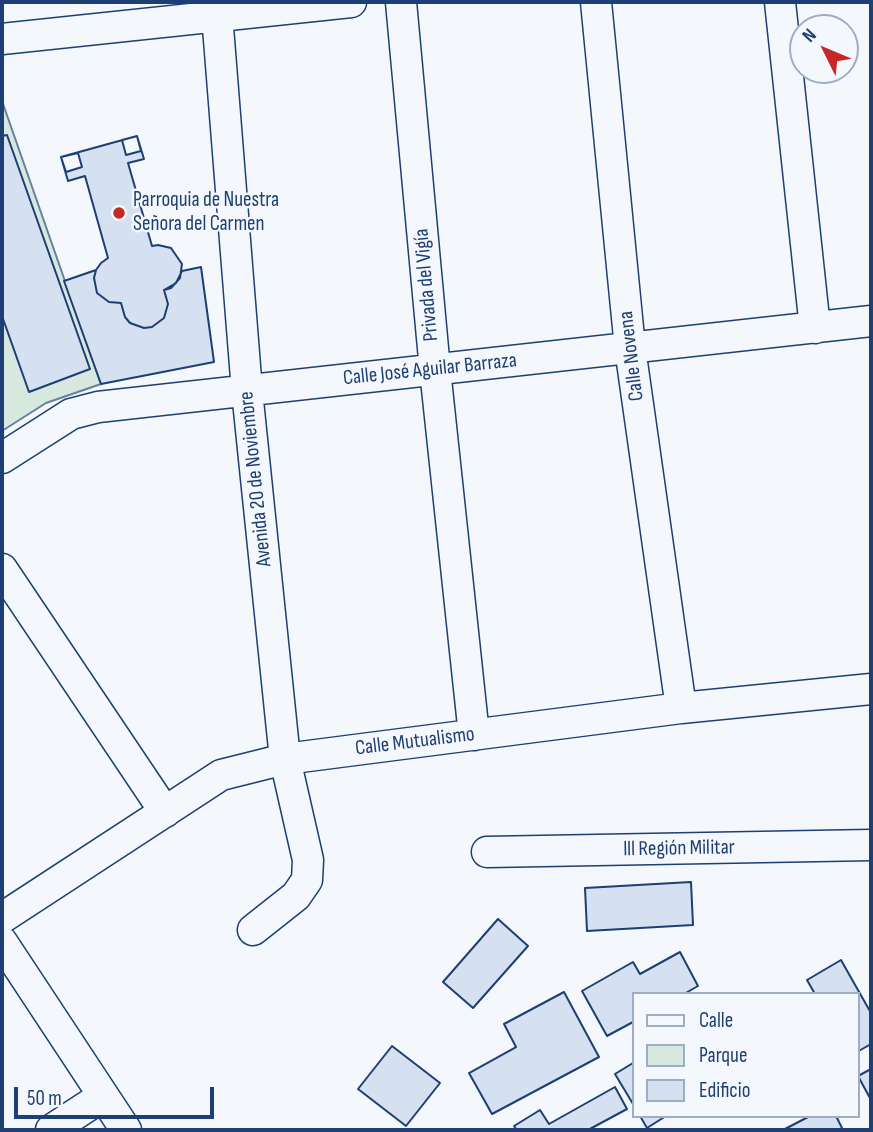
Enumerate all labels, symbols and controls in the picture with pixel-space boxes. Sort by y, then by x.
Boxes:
north arrow [789,14,859,84]
text: N [798,24,822,47]
place label: Parroquia de Nuestra Señora del Carmen [133,188,279,238]
marker: Parroquia de Nuestra Señora del Carmen [111,205,127,221]
street label: Privada del Vigía [410,228,444,342]
street label: Calle Novena [614,310,650,402]
street label: Calle José Aguilar Barraza [342,348,518,392]
street label: Avenida 20 de Noviembre [234,390,278,568]
street label: Calle Mutualismo [354,722,476,762]
street label: lll Región Militar [623,835,735,863]
legend [632,992,859,1118]
text: Calle [699,1008,733,1033]
text: Parque [699,1043,747,1068]
scale bar [18,1072,217,1116]
text: Edificio [699,1078,750,1103]
text: 50 m [27,1086,62,1111]

